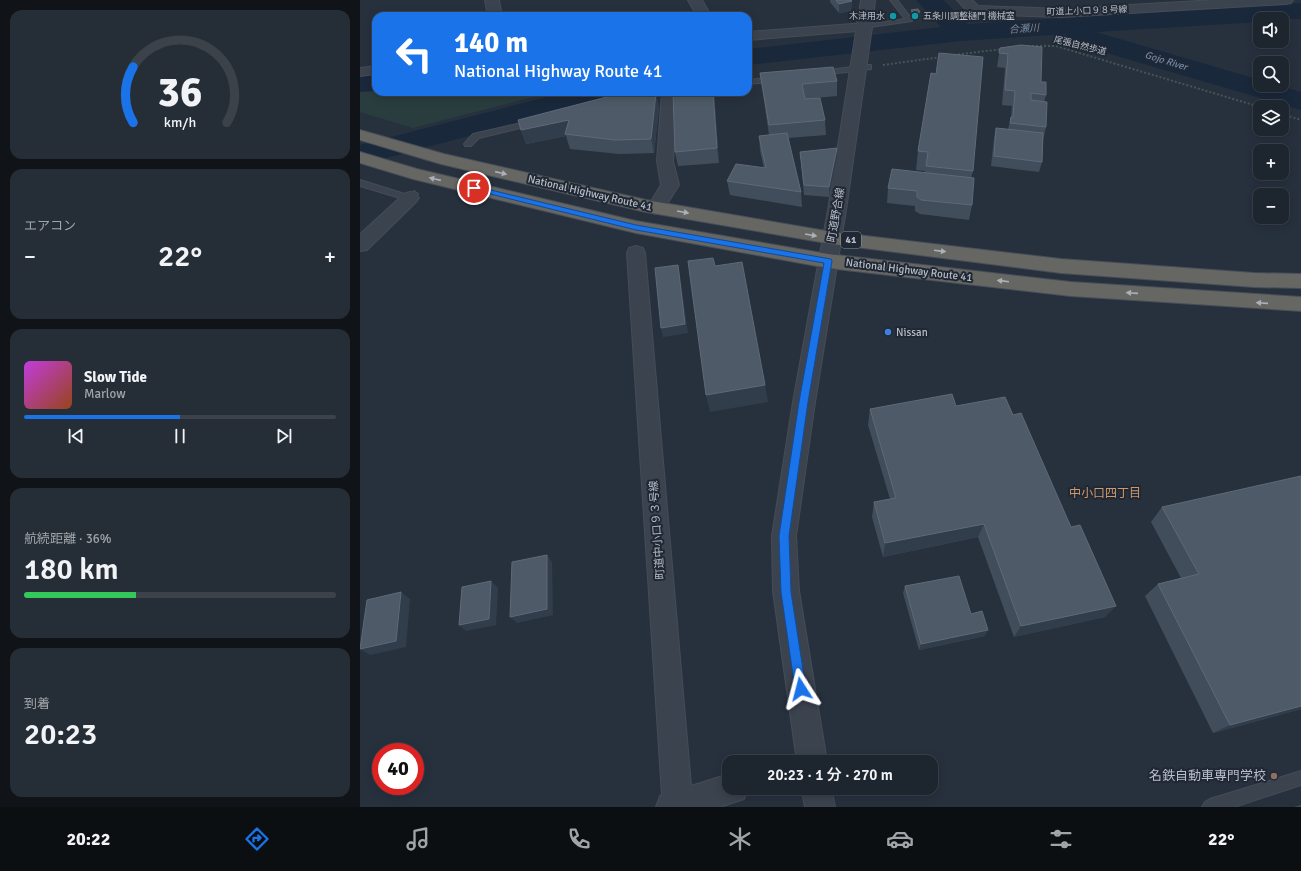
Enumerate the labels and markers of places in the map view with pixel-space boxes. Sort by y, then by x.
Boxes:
place label: 五条川調整樋門 機械室 [923,10,1015,22]
place label: 木津用水 [849,11,885,22]
marker: 木津用水 [888,11,898,21]
marker: 五条川調整樋門 機械室 [910,11,920,21]
pin [457,171,491,205]
place label: Nissan [896,326,928,339]
marker: Nissan [883,327,893,337]
place label: 名鉄自動車専門学校 [1149,768,1266,784]
marker: 名鉄自動車専門学校 [1269,771,1279,781]

